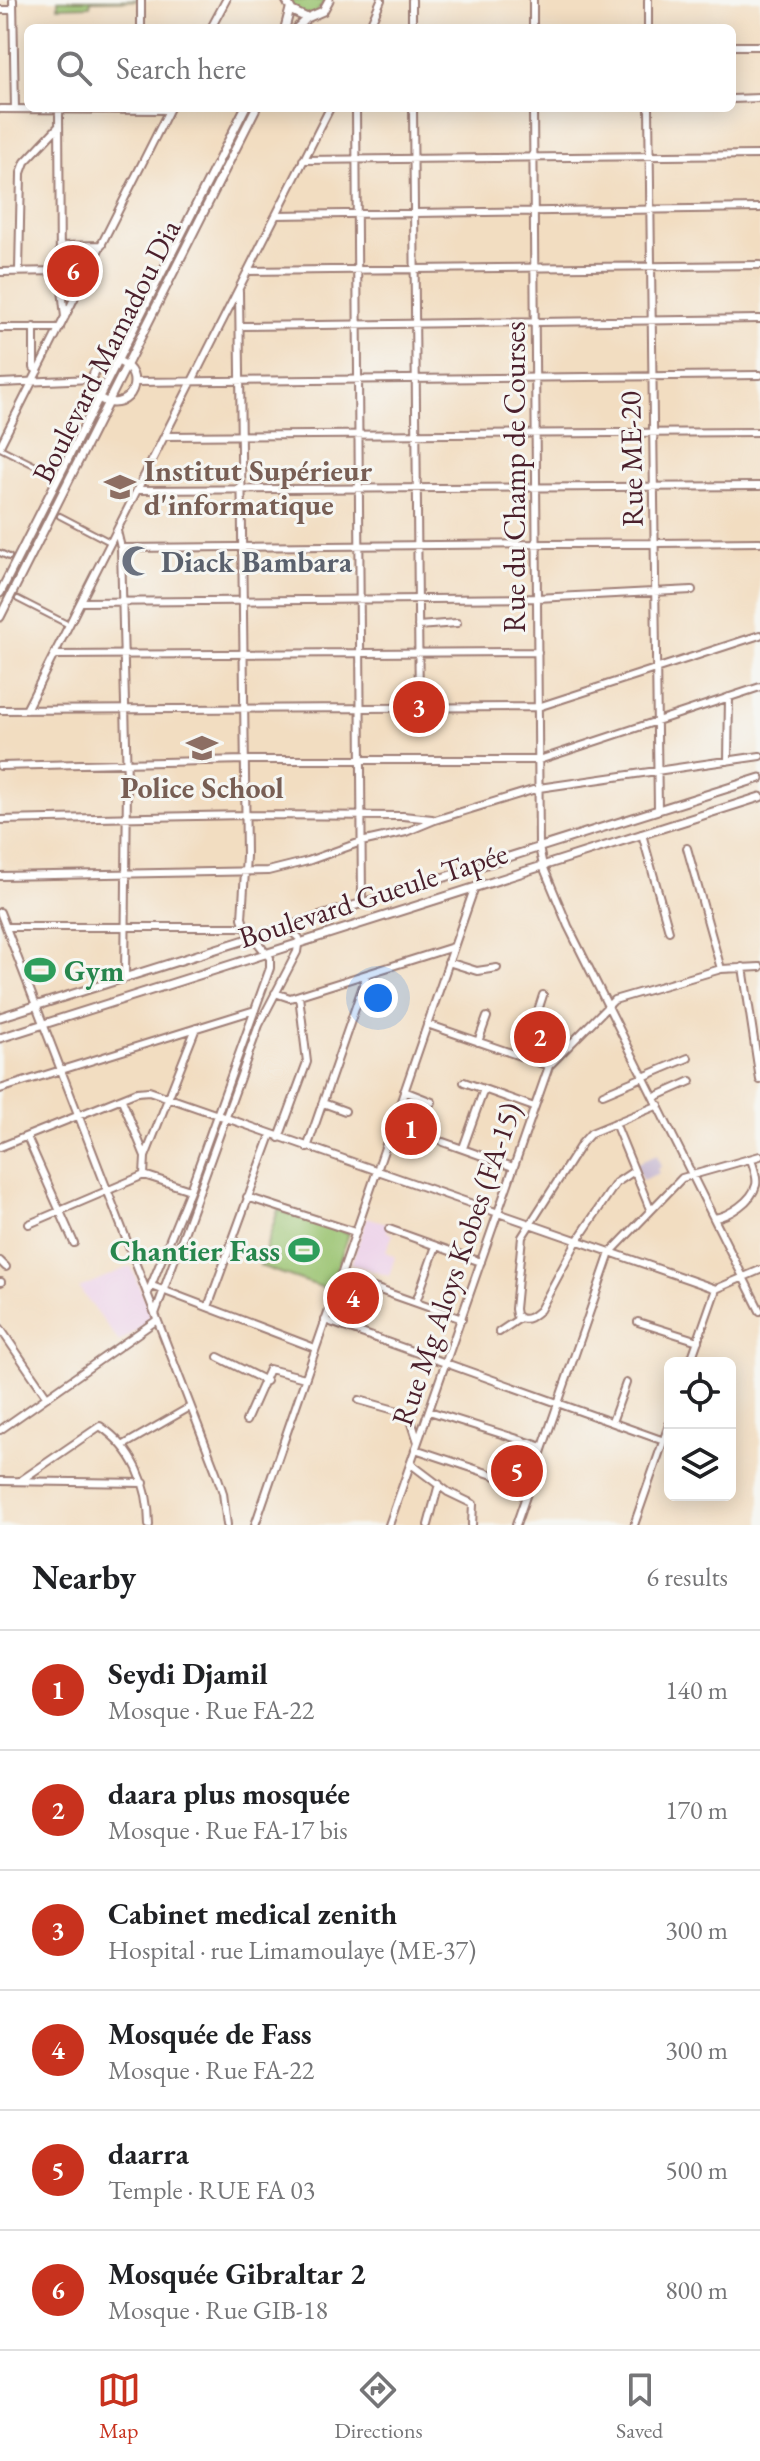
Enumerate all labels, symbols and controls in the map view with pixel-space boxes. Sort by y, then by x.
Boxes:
search box [24,24,736,112]
icon: search [52,46,96,90]
text: Search here [116,49,246,88]
street label: Boulevard Mamadou Dia [23,213,189,489]
pin: 6 [47,241,99,301]
street label: Rue du Champ de Courses [495,321,534,633]
street label: Rue ME-20 [610,391,652,527]
place label: Institut Supérieur d'informatique [144,451,373,524]
school or university icon: Institut Supérieur d'informatique [103,470,137,504]
place label: Diack Bambara [161,542,353,581]
mosque icon: Diack Bambara [120,544,154,578]
pin: 3 [393,677,445,737]
school or university icon: Police School [185,731,219,765]
place label: Police School [120,768,284,807]
street label: Boulevard Gueule Tapée [233,833,513,957]
place label: Gym [64,951,124,990]
sports icon: Gym [23,953,57,987]
your location [358,978,398,1018]
pin: 2 [514,1007,566,1067]
street label: Rue Mg Aloys Kobes (FA-15) [384,1098,528,1430]
pin: 1 [385,1099,437,1159]
place label: Chantier Fass [110,1231,280,1270]
sports icon: Chantier Fass [287,1233,321,1267]
pin: 4 [327,1268,379,1328]
map controls [664,1357,736,1501]
button: locate [664,1357,736,1429]
button: layers [664,1429,736,1501]
pin: 5 [491,1441,543,1501]
text: Nearby [32,1555,136,1599]
text: 6 results [647,1560,728,1594]
text: Seydi Djamil [108,1654,268,1693]
text: 1 [51,1673,65,1707]
text: 140 m [665,1673,728,1707]
text: Mosque · Rue FA-22 [108,1693,314,1727]
text: daara plus mosquée [108,1774,350,1813]
text: 2 [51,1793,65,1827]
text: 170 m [665,1793,728,1827]
text: Mosque · Rue FA-17 bis [108,1813,348,1847]
text: Cabinet medical zenith [108,1894,397,1933]
text: 3 [51,1913,65,1947]
text: 300 m [665,1913,728,1947]
text: Hospital · rue Limamoulaye (ME-37) [108,1933,476,1967]
text: Mosquée de Fass [108,2014,312,2053]
text: 4 [51,2033,65,2067]
text: 300 m [665,2033,728,2067]
text: Mosque · Rue FA-22 [108,2053,314,2087]
text: daarra [108,2134,189,2173]
text: 5 [51,2153,65,2187]
text: 500 m [665,2153,728,2187]
text: Temple · RUE FA 03 [108,2173,315,2207]
text: Mosquée Gibraltar 2 [108,2254,366,2293]
text: 6 [51,2273,65,2307]
text: 800 m [665,2273,728,2307]
text: Mosque · Rue GIB-18 [108,2293,328,2327]
tab: Map [97,2368,141,2445]
tab: Directions [334,2368,423,2445]
tab: Saved [616,2368,663,2445]

